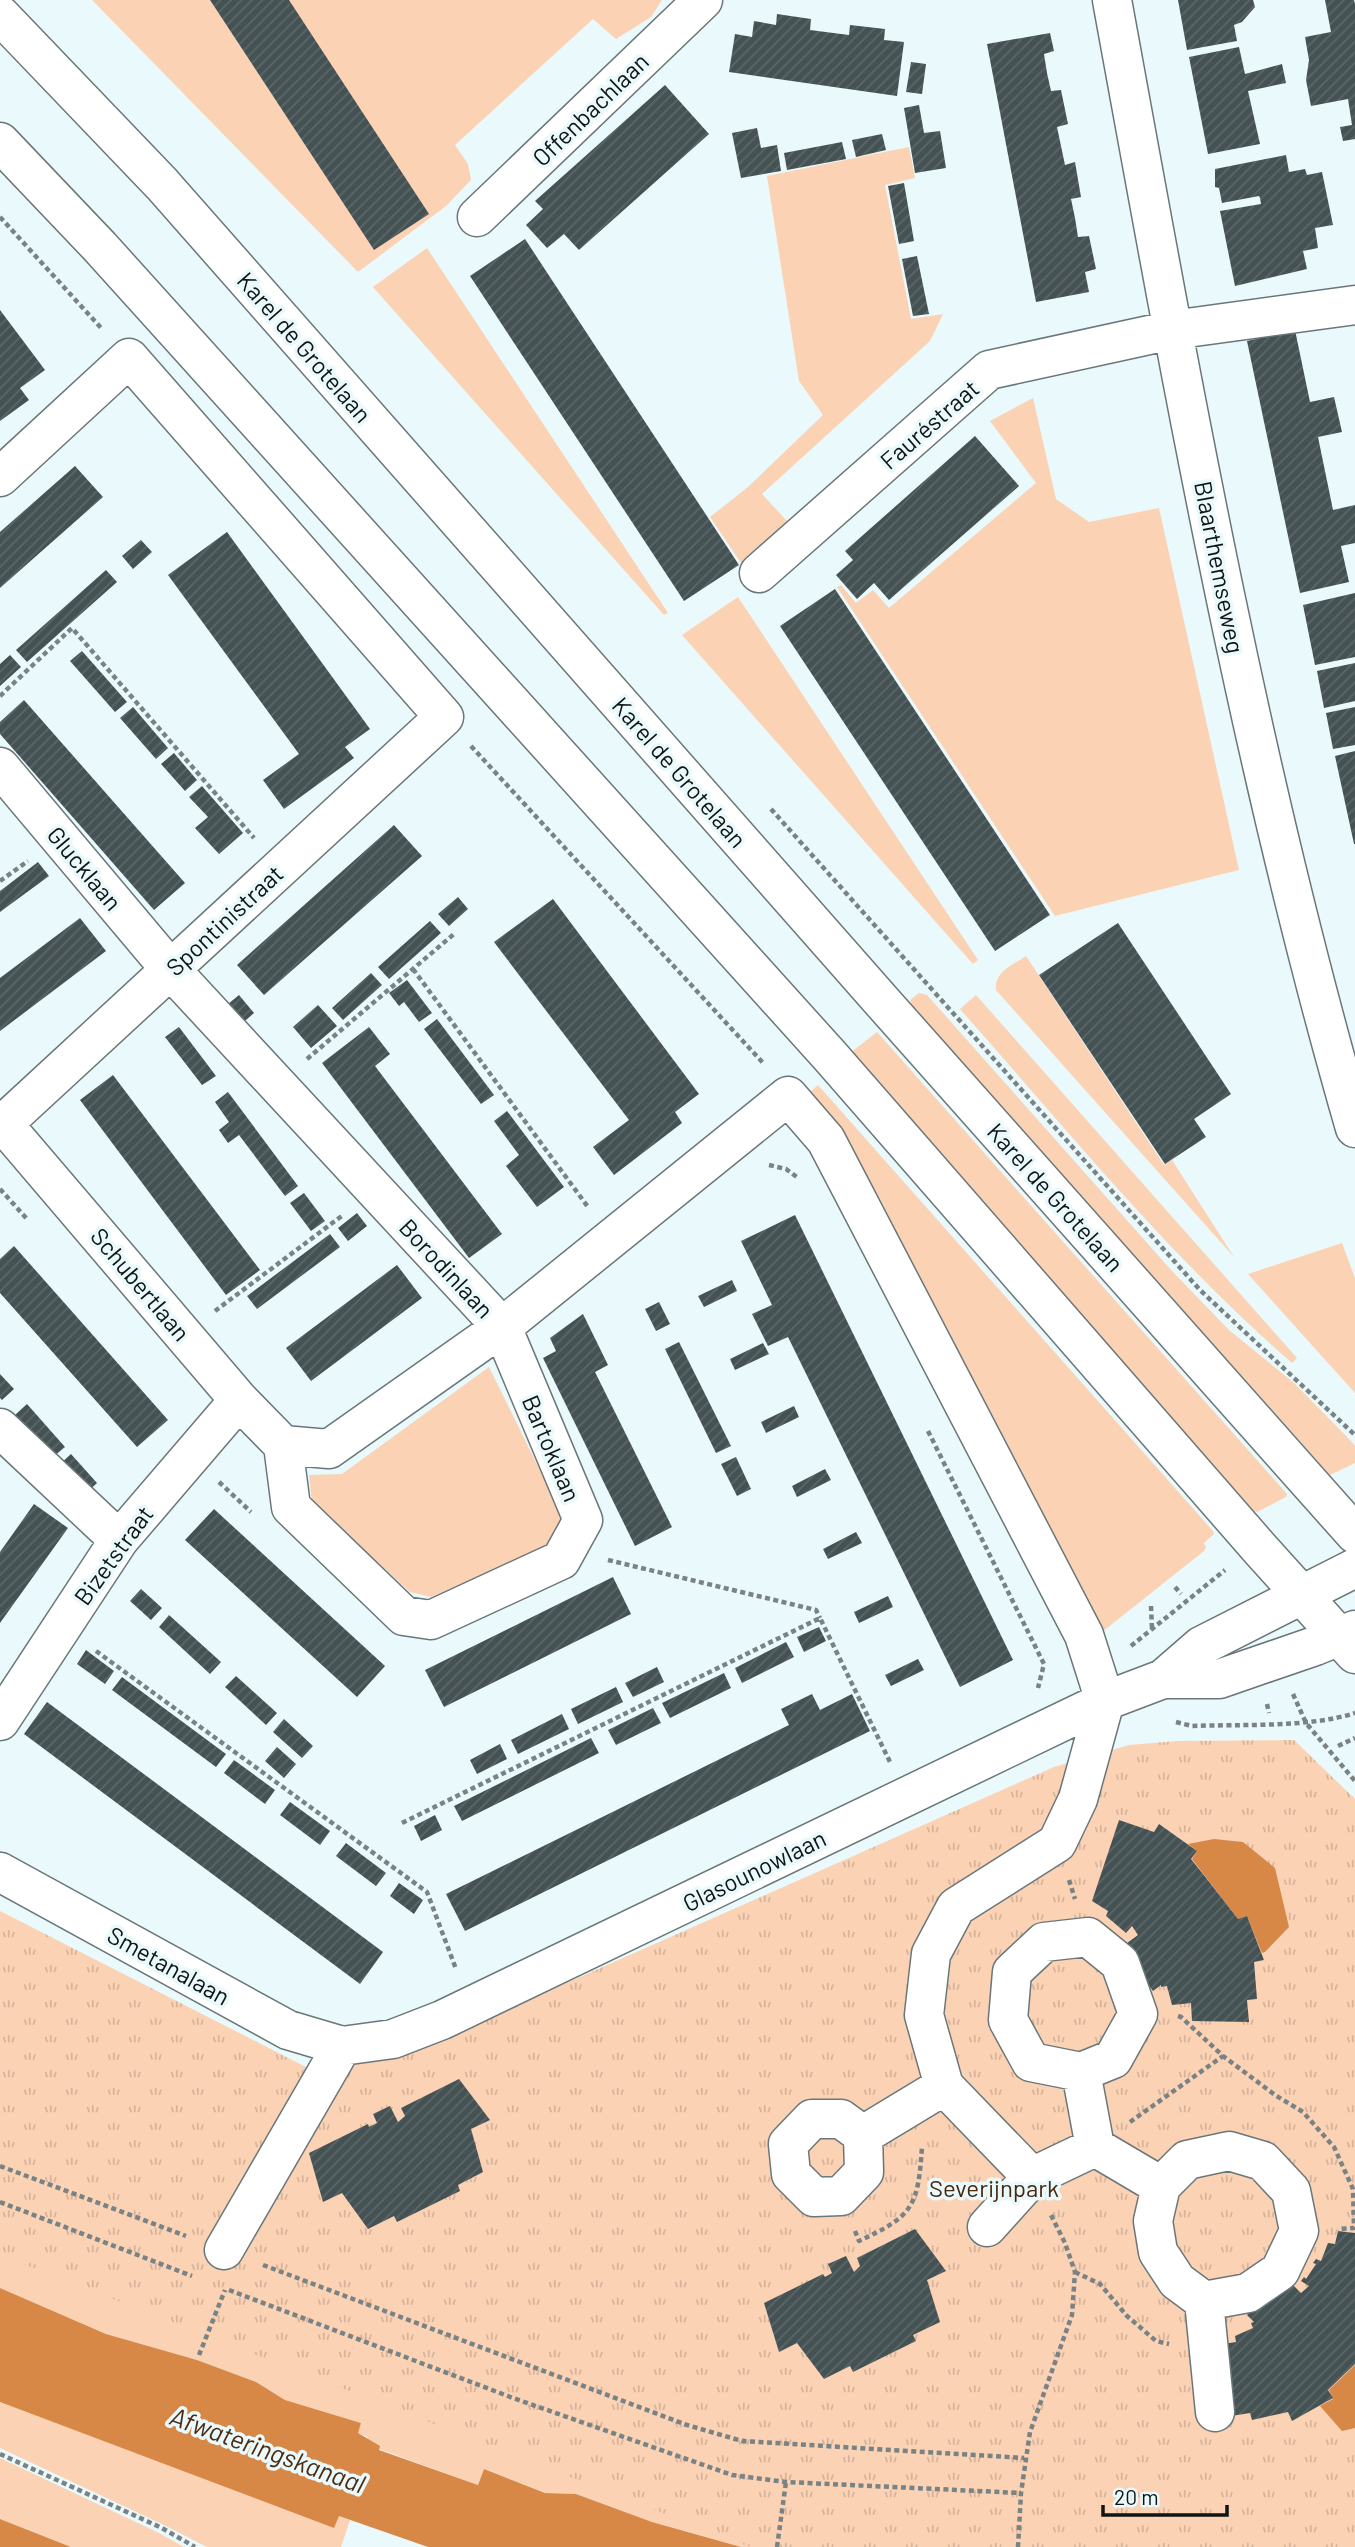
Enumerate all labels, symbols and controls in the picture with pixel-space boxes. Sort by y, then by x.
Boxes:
street label: Offenbachlaan [526,46,654,172]
street label: Karel de Grotelaan [232,266,378,428]
street label: Fauréstraat [874,373,984,475]
street label: Blaarthemseweg [1189,478,1251,656]
street label: Karel de Grotelaan [607,691,753,853]
street label: Glucklaan [42,820,128,916]
street label: Spontinistraat [160,859,288,981]
street label: Karel de Grotelaan [982,1117,1130,1277]
street label: Borodinlaan [394,1212,500,1324]
street label: Schubertlaan [85,1222,197,1346]
street label: Bartoklaan [517,1390,587,1506]
street label: Bizetstraat [67,1500,159,1610]
street label: Glasounowlaan [678,1823,830,1917]
street label: Smetanalaan [103,1919,235,2011]
park label: Severijnpark [929,2173,1059,2202]
water label: Afwateringskanaal [166,2399,370,2499]
scale bar [1103,2474,1227,2518]
text: 20 m [1114,2484,1159,2509]

